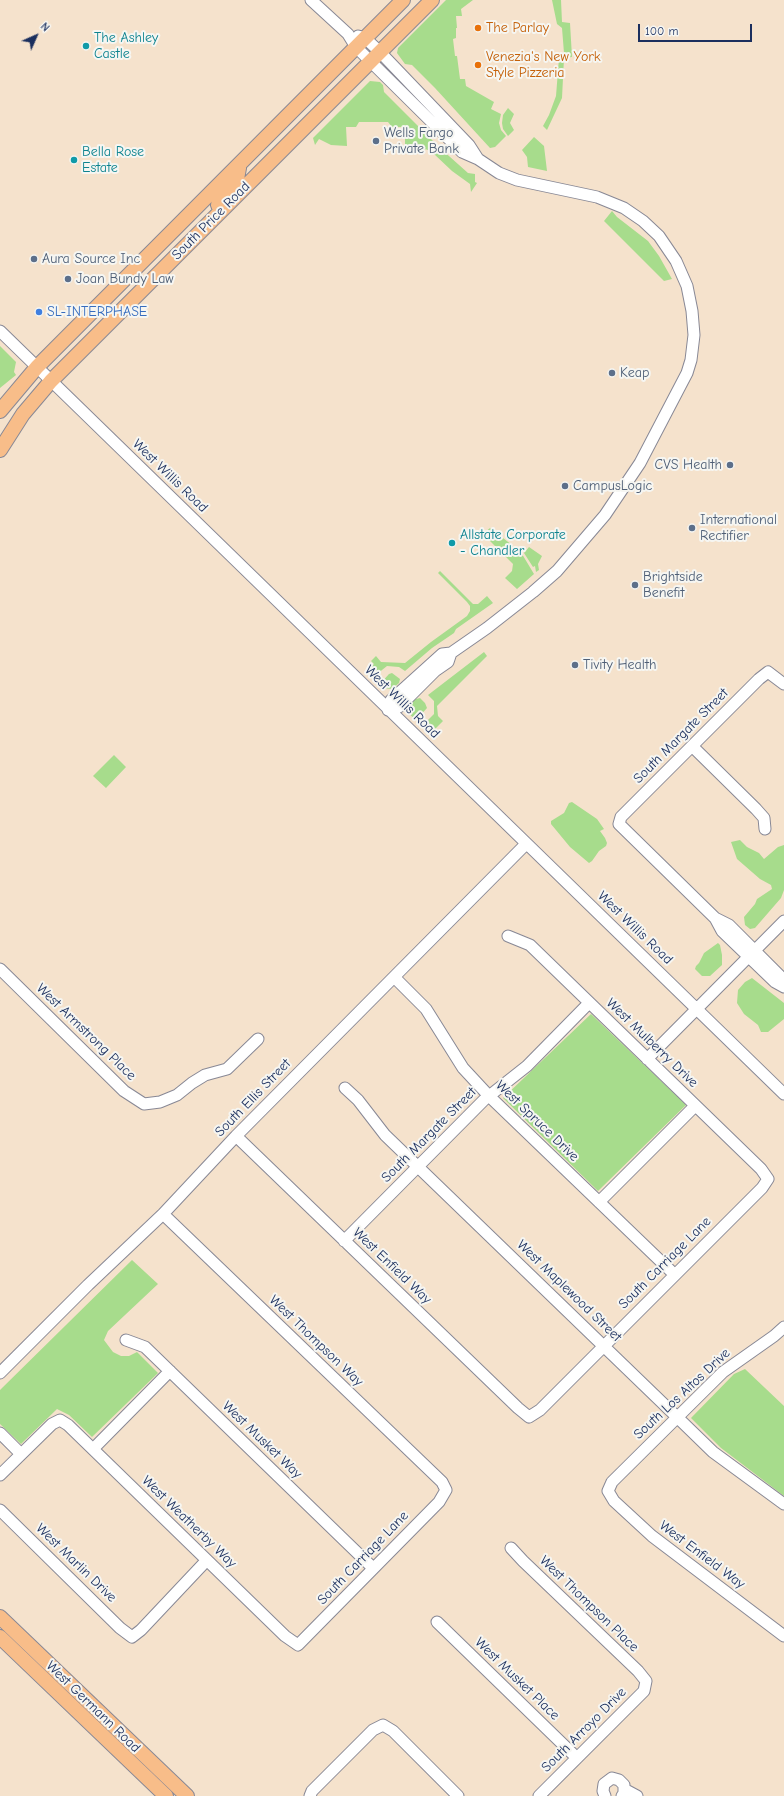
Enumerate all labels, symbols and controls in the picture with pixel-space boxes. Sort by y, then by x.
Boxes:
north arrow [16,16,56,56]
scale bar [640,16,754,42]
text: N [38,20,52,34]
place label: The Parlay [486,20,549,36]
marker: The Parlay [473,23,483,33]
text: 100 m [645,24,678,38]
place label: The Ashley Castle [94,30,158,62]
marker: The Ashley Castle [81,41,91,51]
place label: Venezia's New York Style Pizzeria [486,49,601,82]
marker: Venezia's New York Style Pizzeria [473,60,483,70]
place label: Wells Fargo Private Bank [384,125,459,158]
marker: Wells Fargo Private Bank [371,136,381,146]
place label: Bella Rose Estate [82,144,144,176]
marker: Bella Rose Estate [69,155,79,165]
street label: South Price Road [168,178,254,264]
place label: Aura Source Inc [42,251,140,267]
marker: Aura Source Inc [29,254,39,264]
place label: Joan Bundy Law [76,271,174,287]
marker: Joan Bundy Law [63,274,73,284]
place label: SL-INTERPHASE [47,304,147,320]
marker: SL-INTERPHASE [34,307,44,317]
place label: Keap [620,365,650,381]
marker: Keap [607,368,617,378]
street label: West Willis Road [129,436,211,516]
place label: CVS Health [655,457,722,473]
marker: CVS Health [725,460,735,470]
place label: CampusLogic [573,478,652,494]
marker: CampusLogic [560,481,570,491]
place label: International Rectifier [700,512,777,544]
marker: International Rectifier [687,523,697,533]
place label: Allstate Corporate - Chandler [460,527,566,560]
marker: Allstate Corporate - Chandler [447,538,457,548]
place label: Brightside Benefit [643,569,703,602]
marker: Brightside Benefit [630,580,640,590]
place label: Tivity Health [583,657,656,673]
marker: Tivity Health [570,660,580,670]
street label: West Willis Road [361,662,443,742]
street label: South Margate Street [630,685,732,787]
street label: West Willis Road [594,888,676,968]
street label: West Armstrong Place [33,980,139,1084]
street label: West Mulberry Drive [603,995,701,1091]
street label: South Ellis Street [212,1056,294,1140]
street label: West Spruce Drive [492,1077,582,1165]
street label: South Margate Street [378,1084,480,1186]
street label: South Carriage Lane [615,1213,715,1313]
street label: West Enfield Way [349,1224,435,1308]
street label: West Maplewood Street [513,1237,625,1345]
street label: West Thompson Way [266,1292,366,1390]
street label: South Los Altos Drive [630,1345,734,1443]
street label: West Musket Way [219,1398,305,1482]
street label: West Weatherby Way [138,1472,240,1572]
street label: South Carriage Lane [314,1508,412,1608]
street label: West Enfield Way [656,1517,748,1593]
street label: West Marlin Drive [32,1520,120,1606]
street label: West Thompson Place [536,1552,642,1656]
street label: West Musket Place [471,1634,563,1724]
street label: West Germann Road [42,1658,144,1756]
street label: South Arroyo Drive [538,1684,630,1776]

